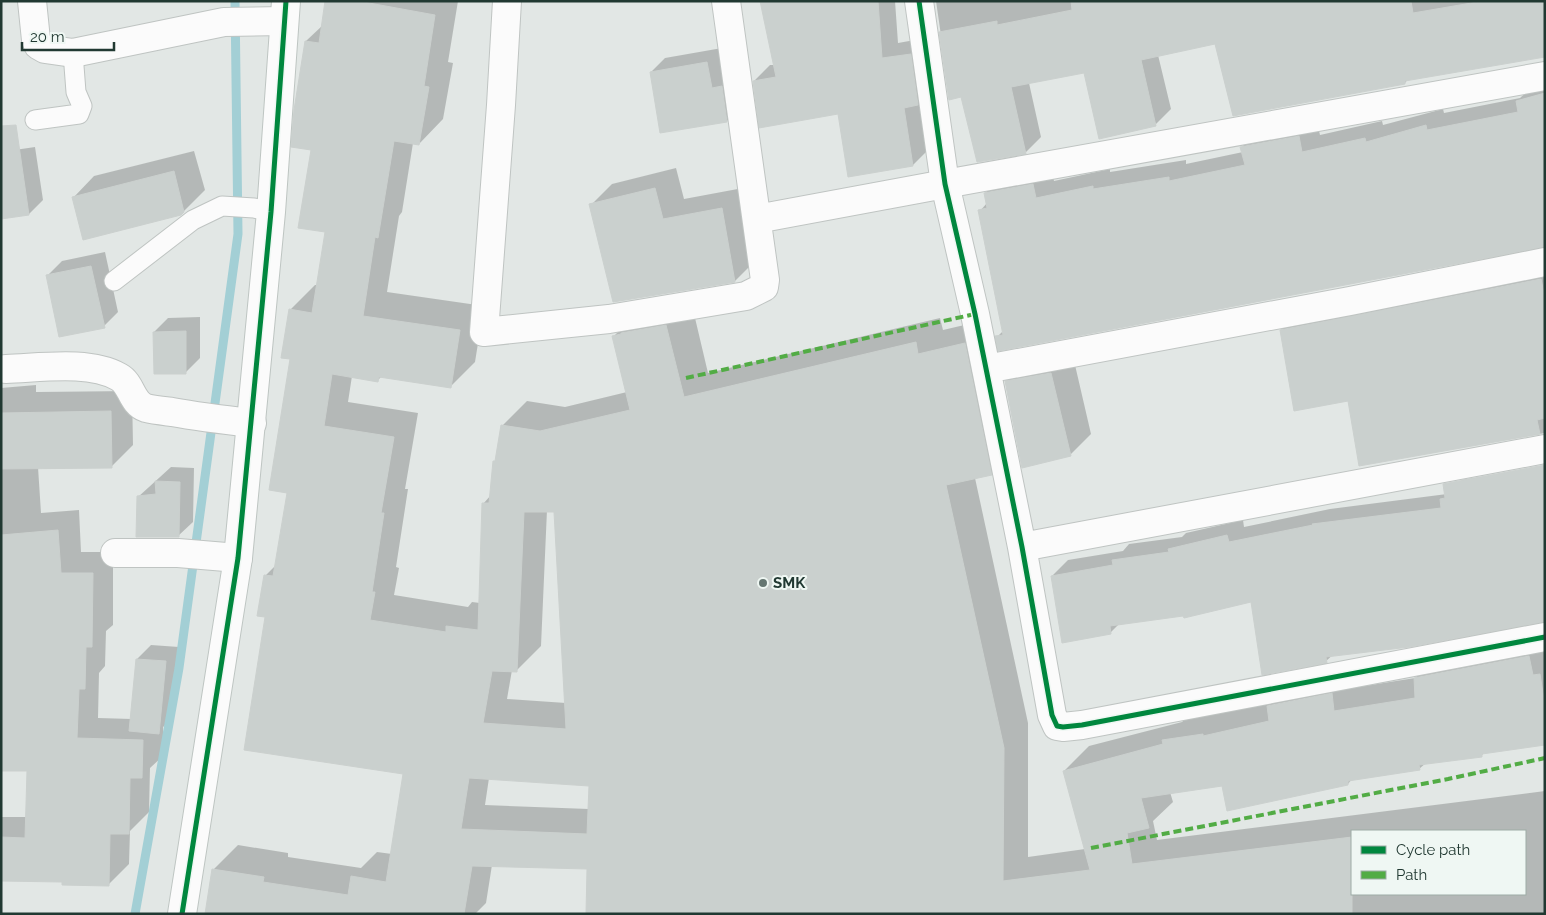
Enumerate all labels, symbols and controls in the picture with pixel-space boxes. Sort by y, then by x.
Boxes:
scale bar [22,20,115,52]
text: 20 m [30,28,65,46]
place label: SMK [773,574,806,592]
marker: SMK [757,577,769,589]
legend [1351,830,1526,895]
text: Cycle path [1396,841,1470,859]
text: Path [1396,866,1427,884]

